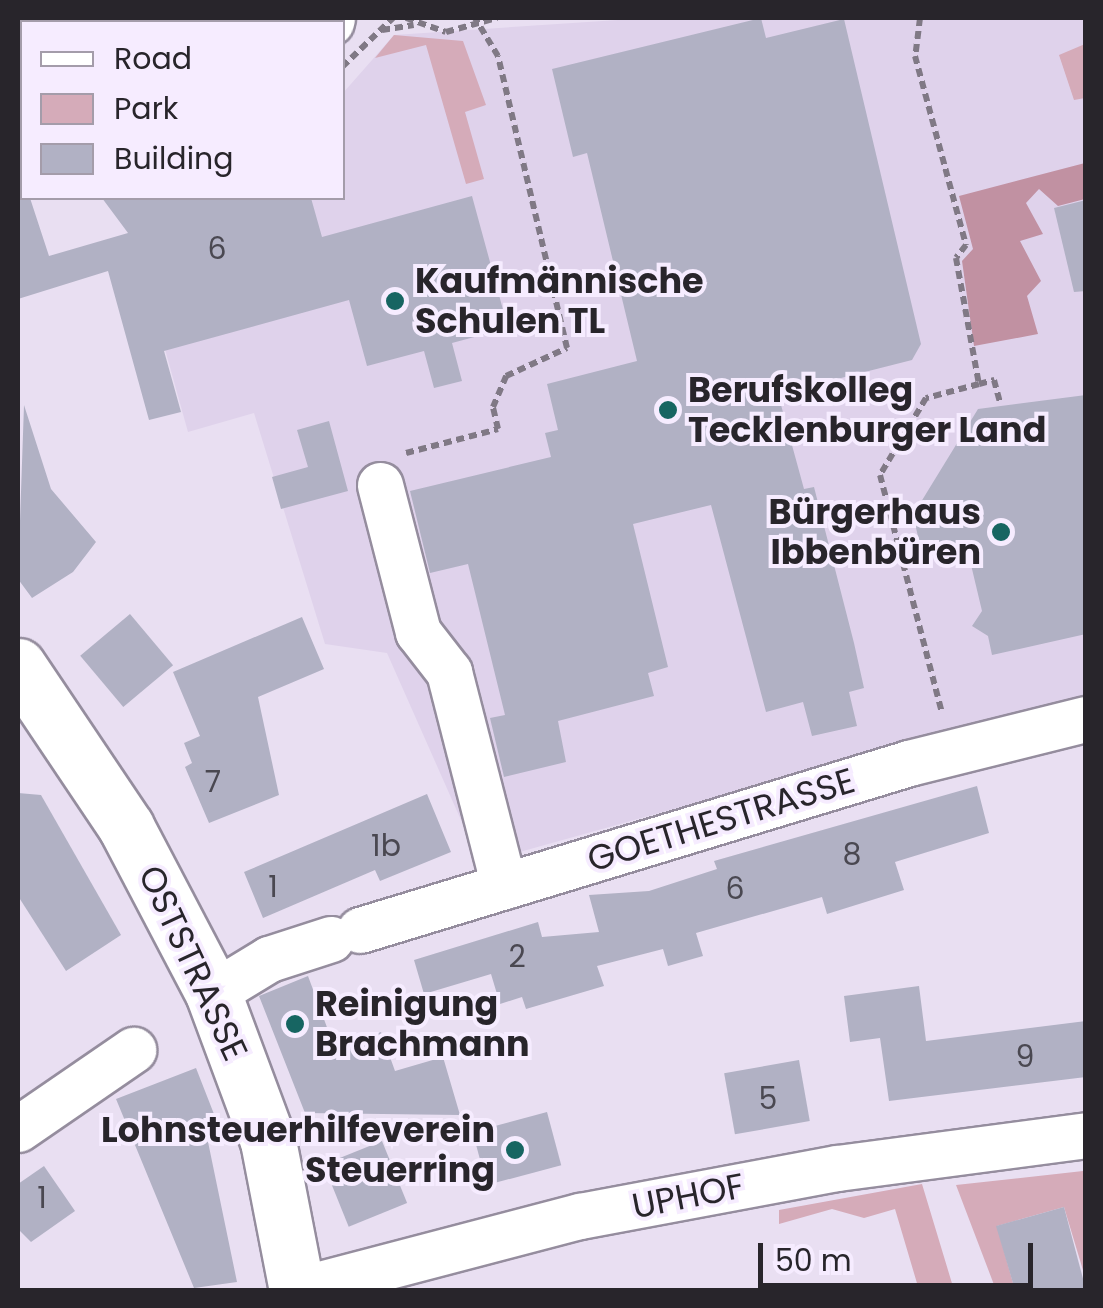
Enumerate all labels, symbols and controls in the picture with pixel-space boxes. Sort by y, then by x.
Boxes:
legend [20,20,345,200]
text: Road [114,37,192,80]
text: Park [114,87,178,130]
text: Building [114,137,234,180]
house number: 6 [207,231,227,267]
place label: Kaufmännische Schulen TL [415,260,704,342]
marker: Kaufmännische Schulen TL [384,290,406,312]
place label: Berufskolleg Tecklenburger Land [688,369,1046,451]
marker: Berufskolleg Tecklenburger Land [657,399,679,421]
place label: Bürgerhaus Ibbenbüren [769,491,981,573]
marker: Bürgerhaus Ibbenbüren [990,521,1012,543]
street label: GOETHESTRASSE [582,759,860,881]
house number: 7 [205,764,221,800]
house number: 1b [371,828,401,864]
house number: 8 [843,837,861,873]
street label: OSTSTRASSE [130,859,256,1067]
house number: 1 [268,869,278,905]
house number: 6 [725,871,745,907]
house number: 2 [508,939,526,975]
place label: Reinigung Brachmann [315,983,530,1065]
marker: Reinigung Brachmann [284,1013,306,1035]
house number: 9 [1016,1039,1034,1075]
house number: 5 [759,1081,777,1117]
place label: Lohnsteuerhilfeverein Steuerring [101,1109,495,1191]
marker: Lohnsteuerhilfeverein Steuerring [504,1139,526,1161]
street label: UPHOF [628,1165,748,1227]
house number: 1 [37,1180,47,1216]
scale bar [763,1223,1038,1285]
text: 50 m [775,1239,852,1282]

